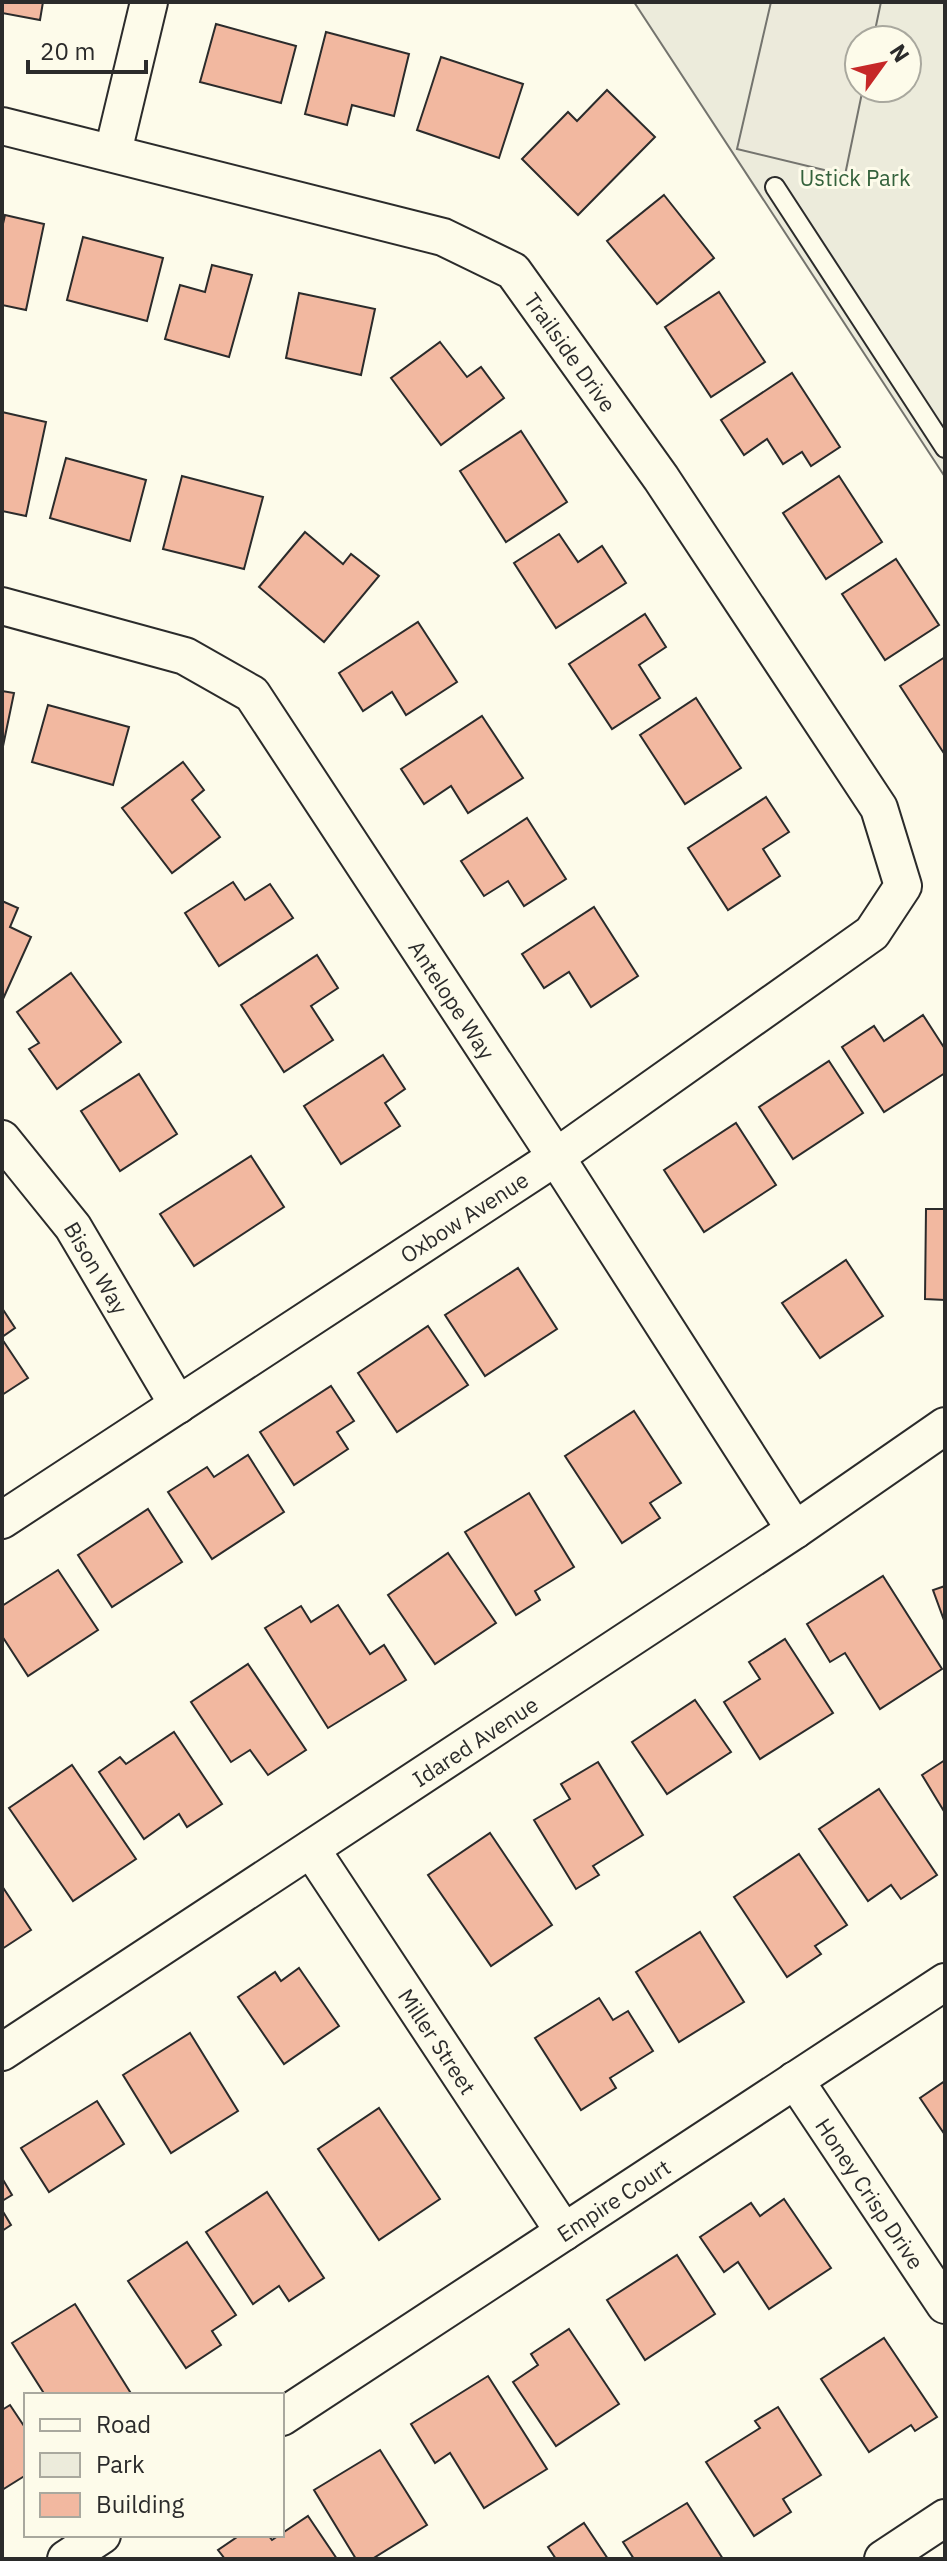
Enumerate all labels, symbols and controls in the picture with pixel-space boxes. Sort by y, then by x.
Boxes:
scale bar [28,24,146,74]
north arrow [843,24,923,104]
text: 20 m [40,35,95,67]
text: N [884,38,917,67]
park label: Ustick Park [799,163,911,192]
street label: Trailside Drive [518,286,623,417]
street label: Antelope Way [403,934,502,1064]
street label: Oxbow Avenue [394,1165,534,1269]
street label: Bison Way [58,1216,135,1319]
street label: Idared Avenue [406,1689,543,1793]
street label: Miller Street [392,1982,483,2099]
street label: Honey Crisp Drive [810,2112,931,2274]
street label: Empire Court [551,2152,675,2248]
legend [24,2393,284,2537]
text: Road [96,2408,151,2440]
text: Park [96,2448,145,2480]
text: Building [96,2488,184,2520]

